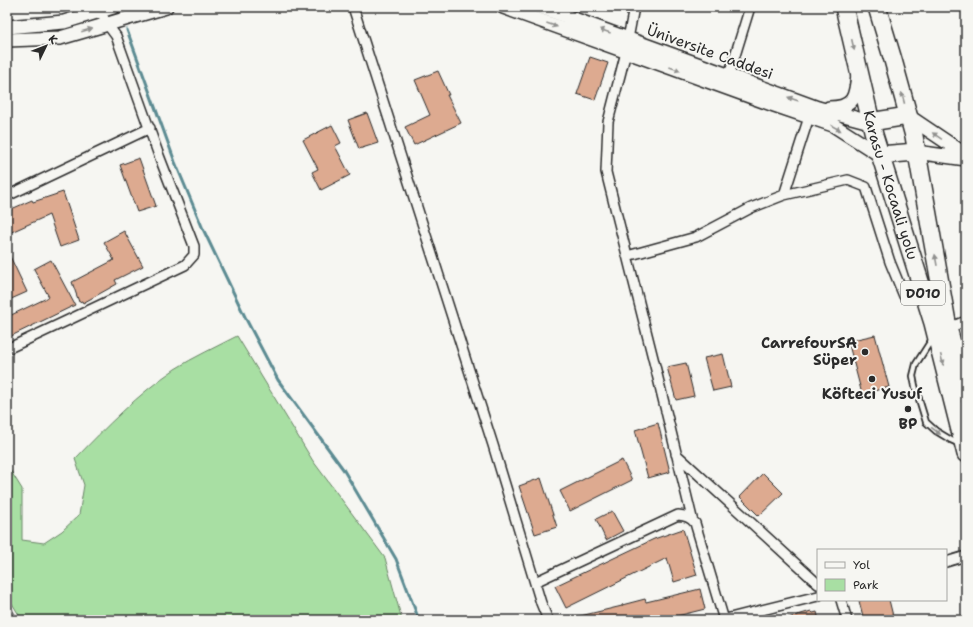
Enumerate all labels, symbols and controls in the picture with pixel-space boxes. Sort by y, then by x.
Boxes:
street label: Üniversite Caddesi [644,20,776,84]
one-way arrow [547,22,559,28]
north arrow [26,26,66,66]
one-way arrow [81,27,93,33]
one-way arrow [598,27,610,33]
text: K [45,32,61,48]
one-way arrow [850,39,856,51]
one-way arrow [669,67,681,73]
one-way arrow [900,92,906,105]
one-way arrow [786,96,798,102]
street label: Karasu - Kocaali yolu [859,108,923,262]
one-way arrow [830,124,842,131]
one-way arrow [931,132,942,140]
one-way arrow [932,254,938,266]
road number: D010 [901,281,945,305]
place label: CarrefourSA Süper [761,333,857,370]
marker: CarrefourSA Süper [860,347,870,357]
one-way arrow [939,354,945,366]
marker: Köfteci Yusuf [867,374,877,384]
place label: Köfteci Yusuf [822,384,922,404]
marker: BP [903,404,913,414]
place label: BP [899,414,917,434]
one-way arrow [931,427,942,435]
legend [817,549,947,601]
text: Yol [853,557,870,573]
text: Park [853,577,879,593]

